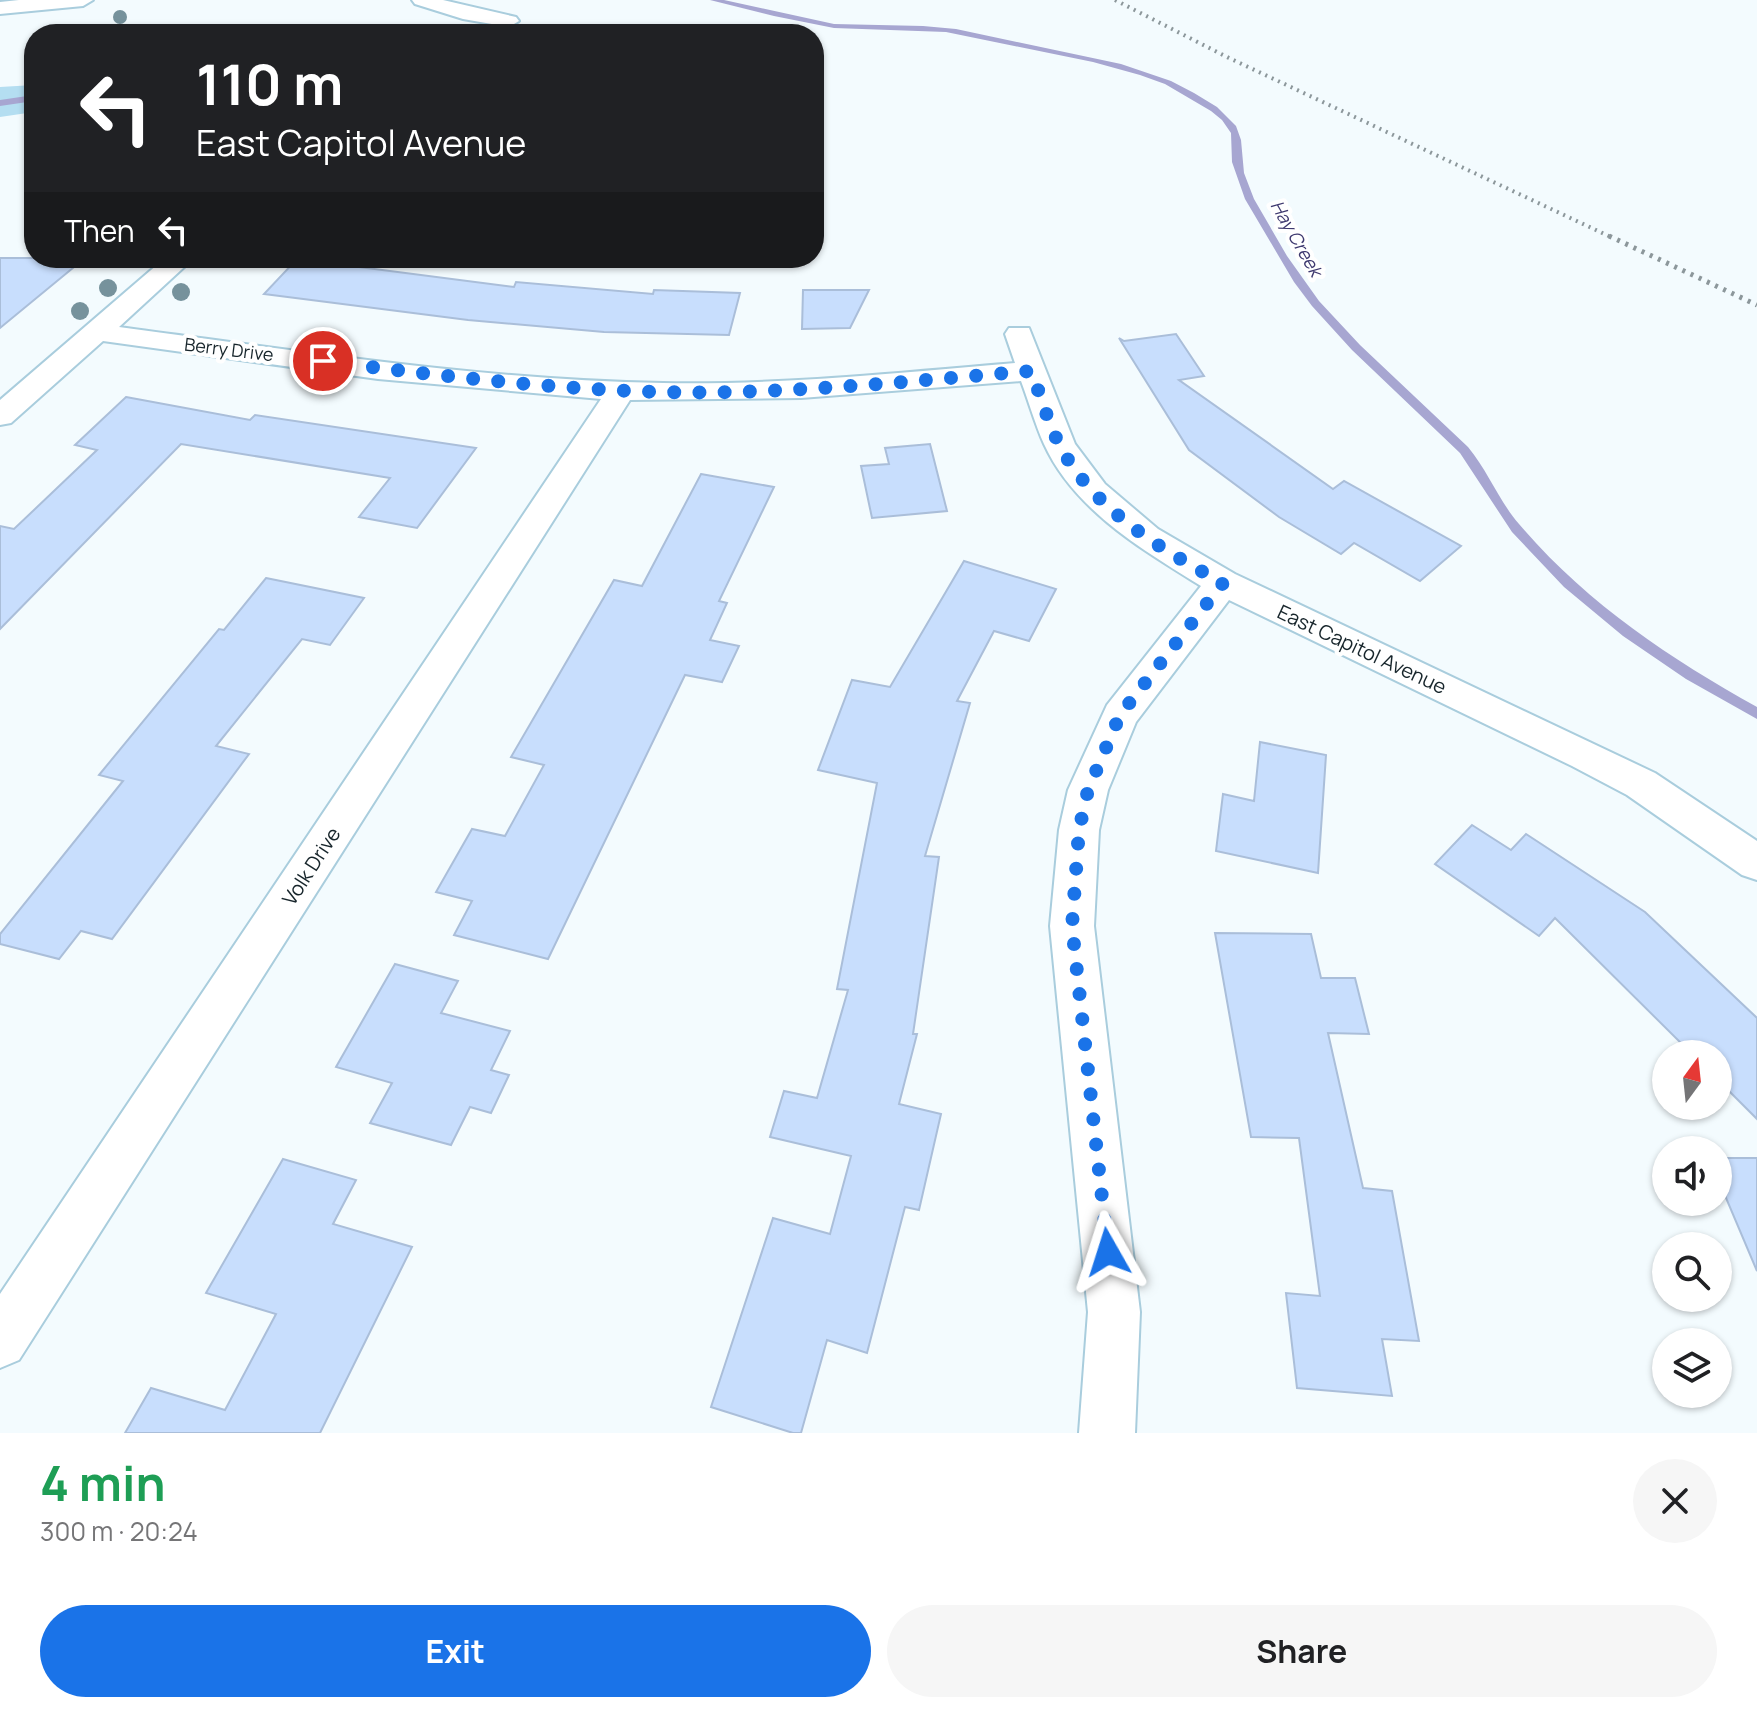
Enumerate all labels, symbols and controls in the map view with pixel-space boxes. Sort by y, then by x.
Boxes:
text: 110 m [196,45,343,122]
icon: left [64,56,168,160]
text: East Capitol Avenue [196,118,526,167]
water label: Hay Creek [1266,196,1330,283]
icon: left [151,208,195,252]
text: Then [64,210,135,251]
pin [289,327,357,395]
street label: Berry Drive [183,332,275,366]
icon: arrive [301,339,345,383]
street label: East Capitol Avenue [1273,598,1451,700]
street label: Volk Drive [276,822,346,910]
north arrow [1652,1040,1732,1120]
map controls [1652,1040,1732,1408]
button: sound [1652,1136,1732,1216]
position arrow [1066,1210,1150,1294]
button: search [1652,1232,1732,1312]
button: layers [1652,1328,1732,1408]
text: 4 min [40,1450,165,1515]
button: close [1633,1459,1717,1543]
text: 300 m · 20:24 [40,1513,198,1549]
button: Exit [40,1605,871,1697]
button: Share [887,1605,1717,1697]

